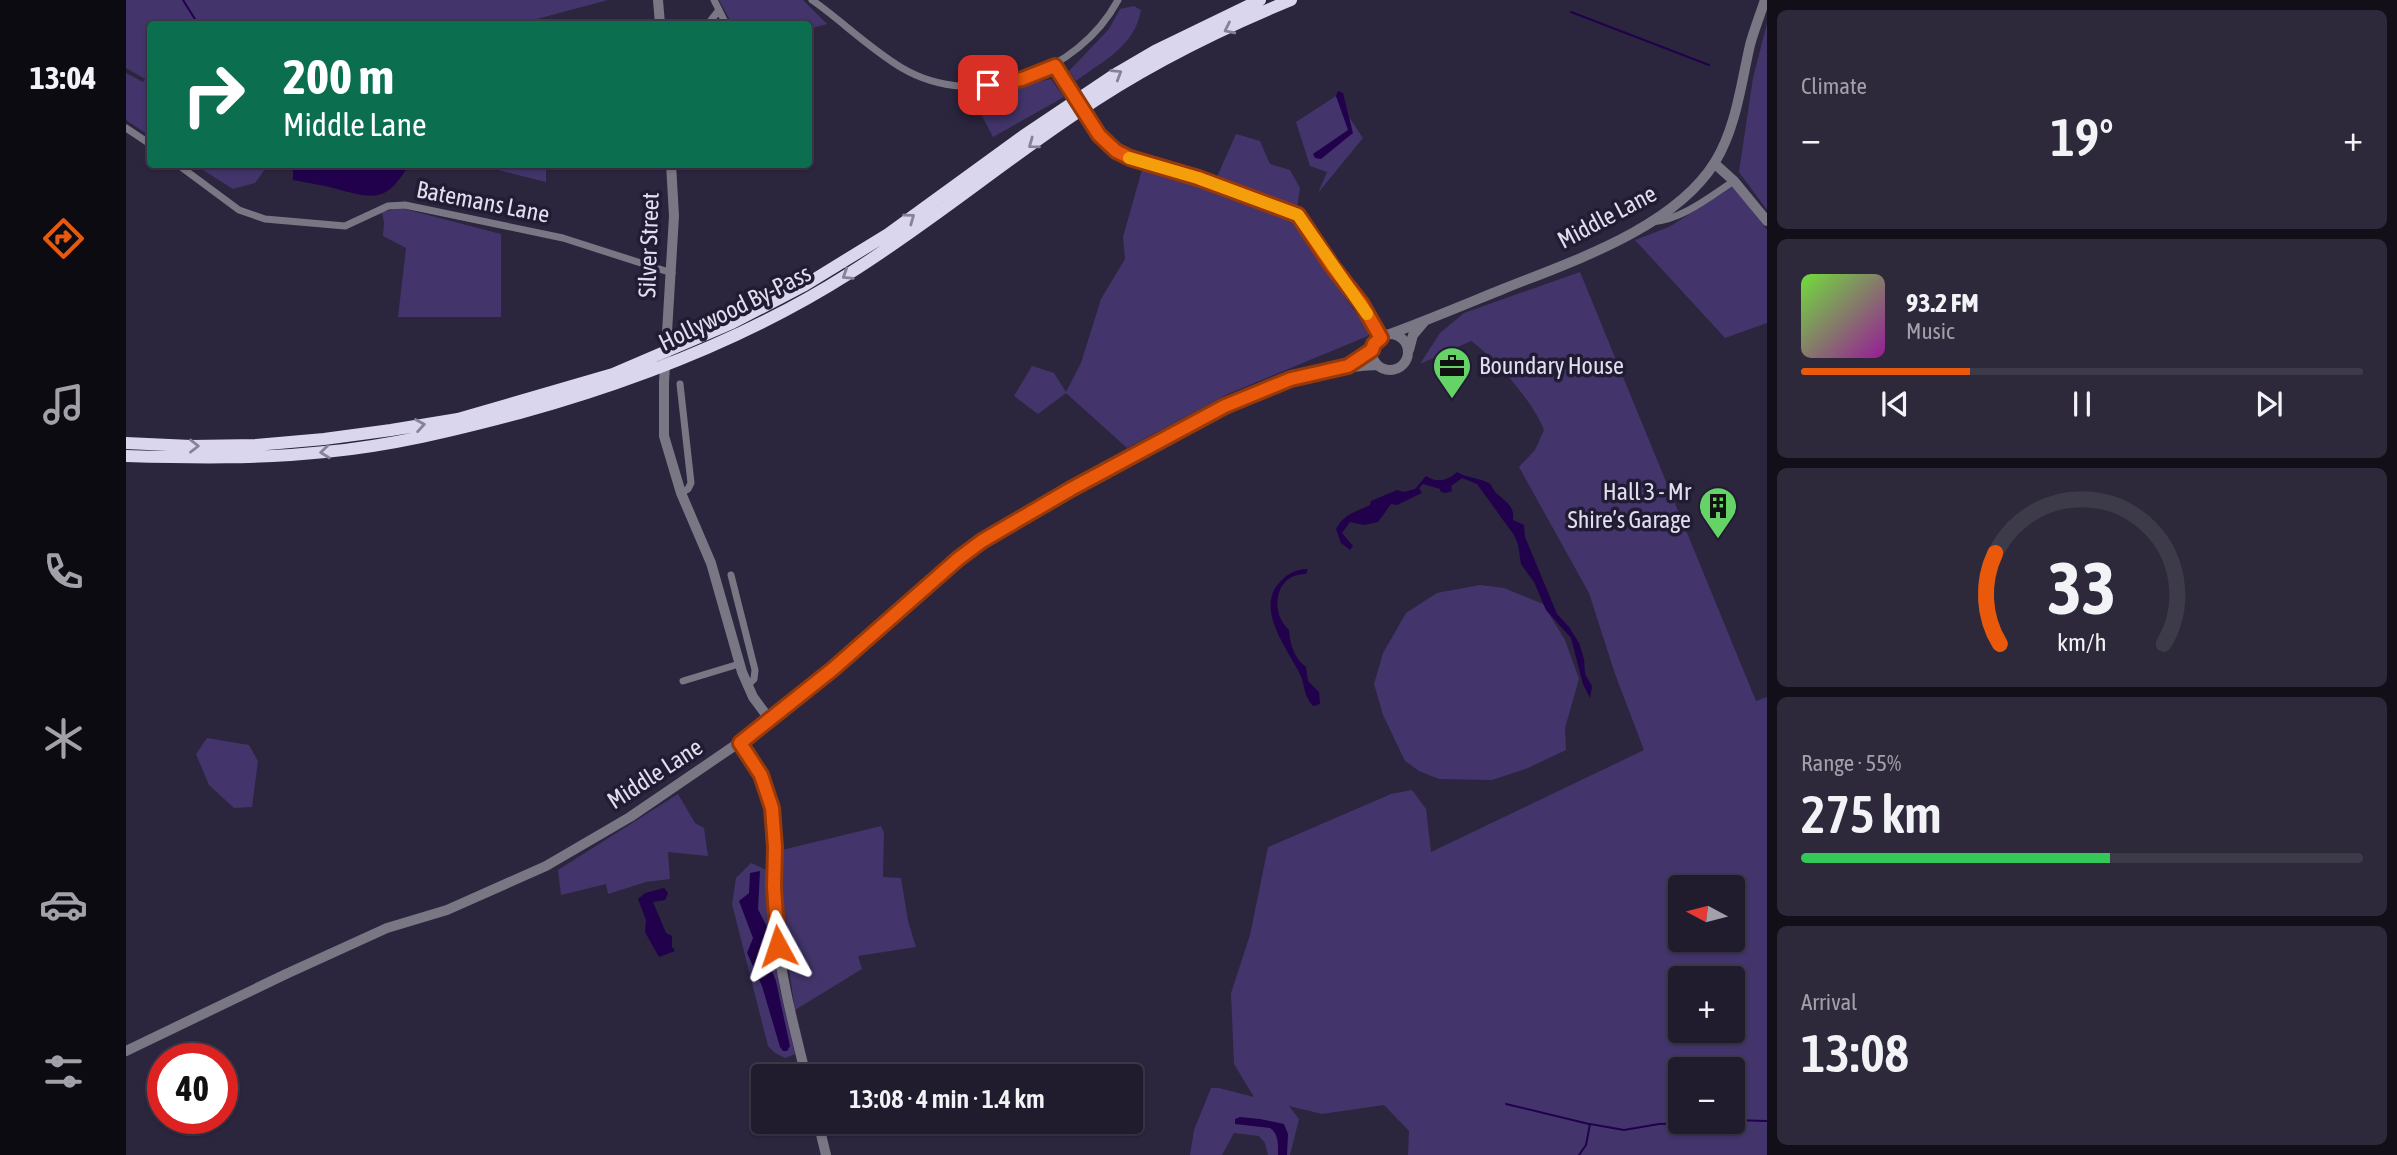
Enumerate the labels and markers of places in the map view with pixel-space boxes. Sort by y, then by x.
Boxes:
pin [958,55,1018,115]
office icon: Boundary House [1431,345,1473,400]
place label: Boundary House [1479,352,1624,379]
place label: Hall 3 - Mr Shire’s Garage [1568,478,1692,533]
building icon: Hall 3 - Mr Shire’s Garage [1697,485,1739,540]

